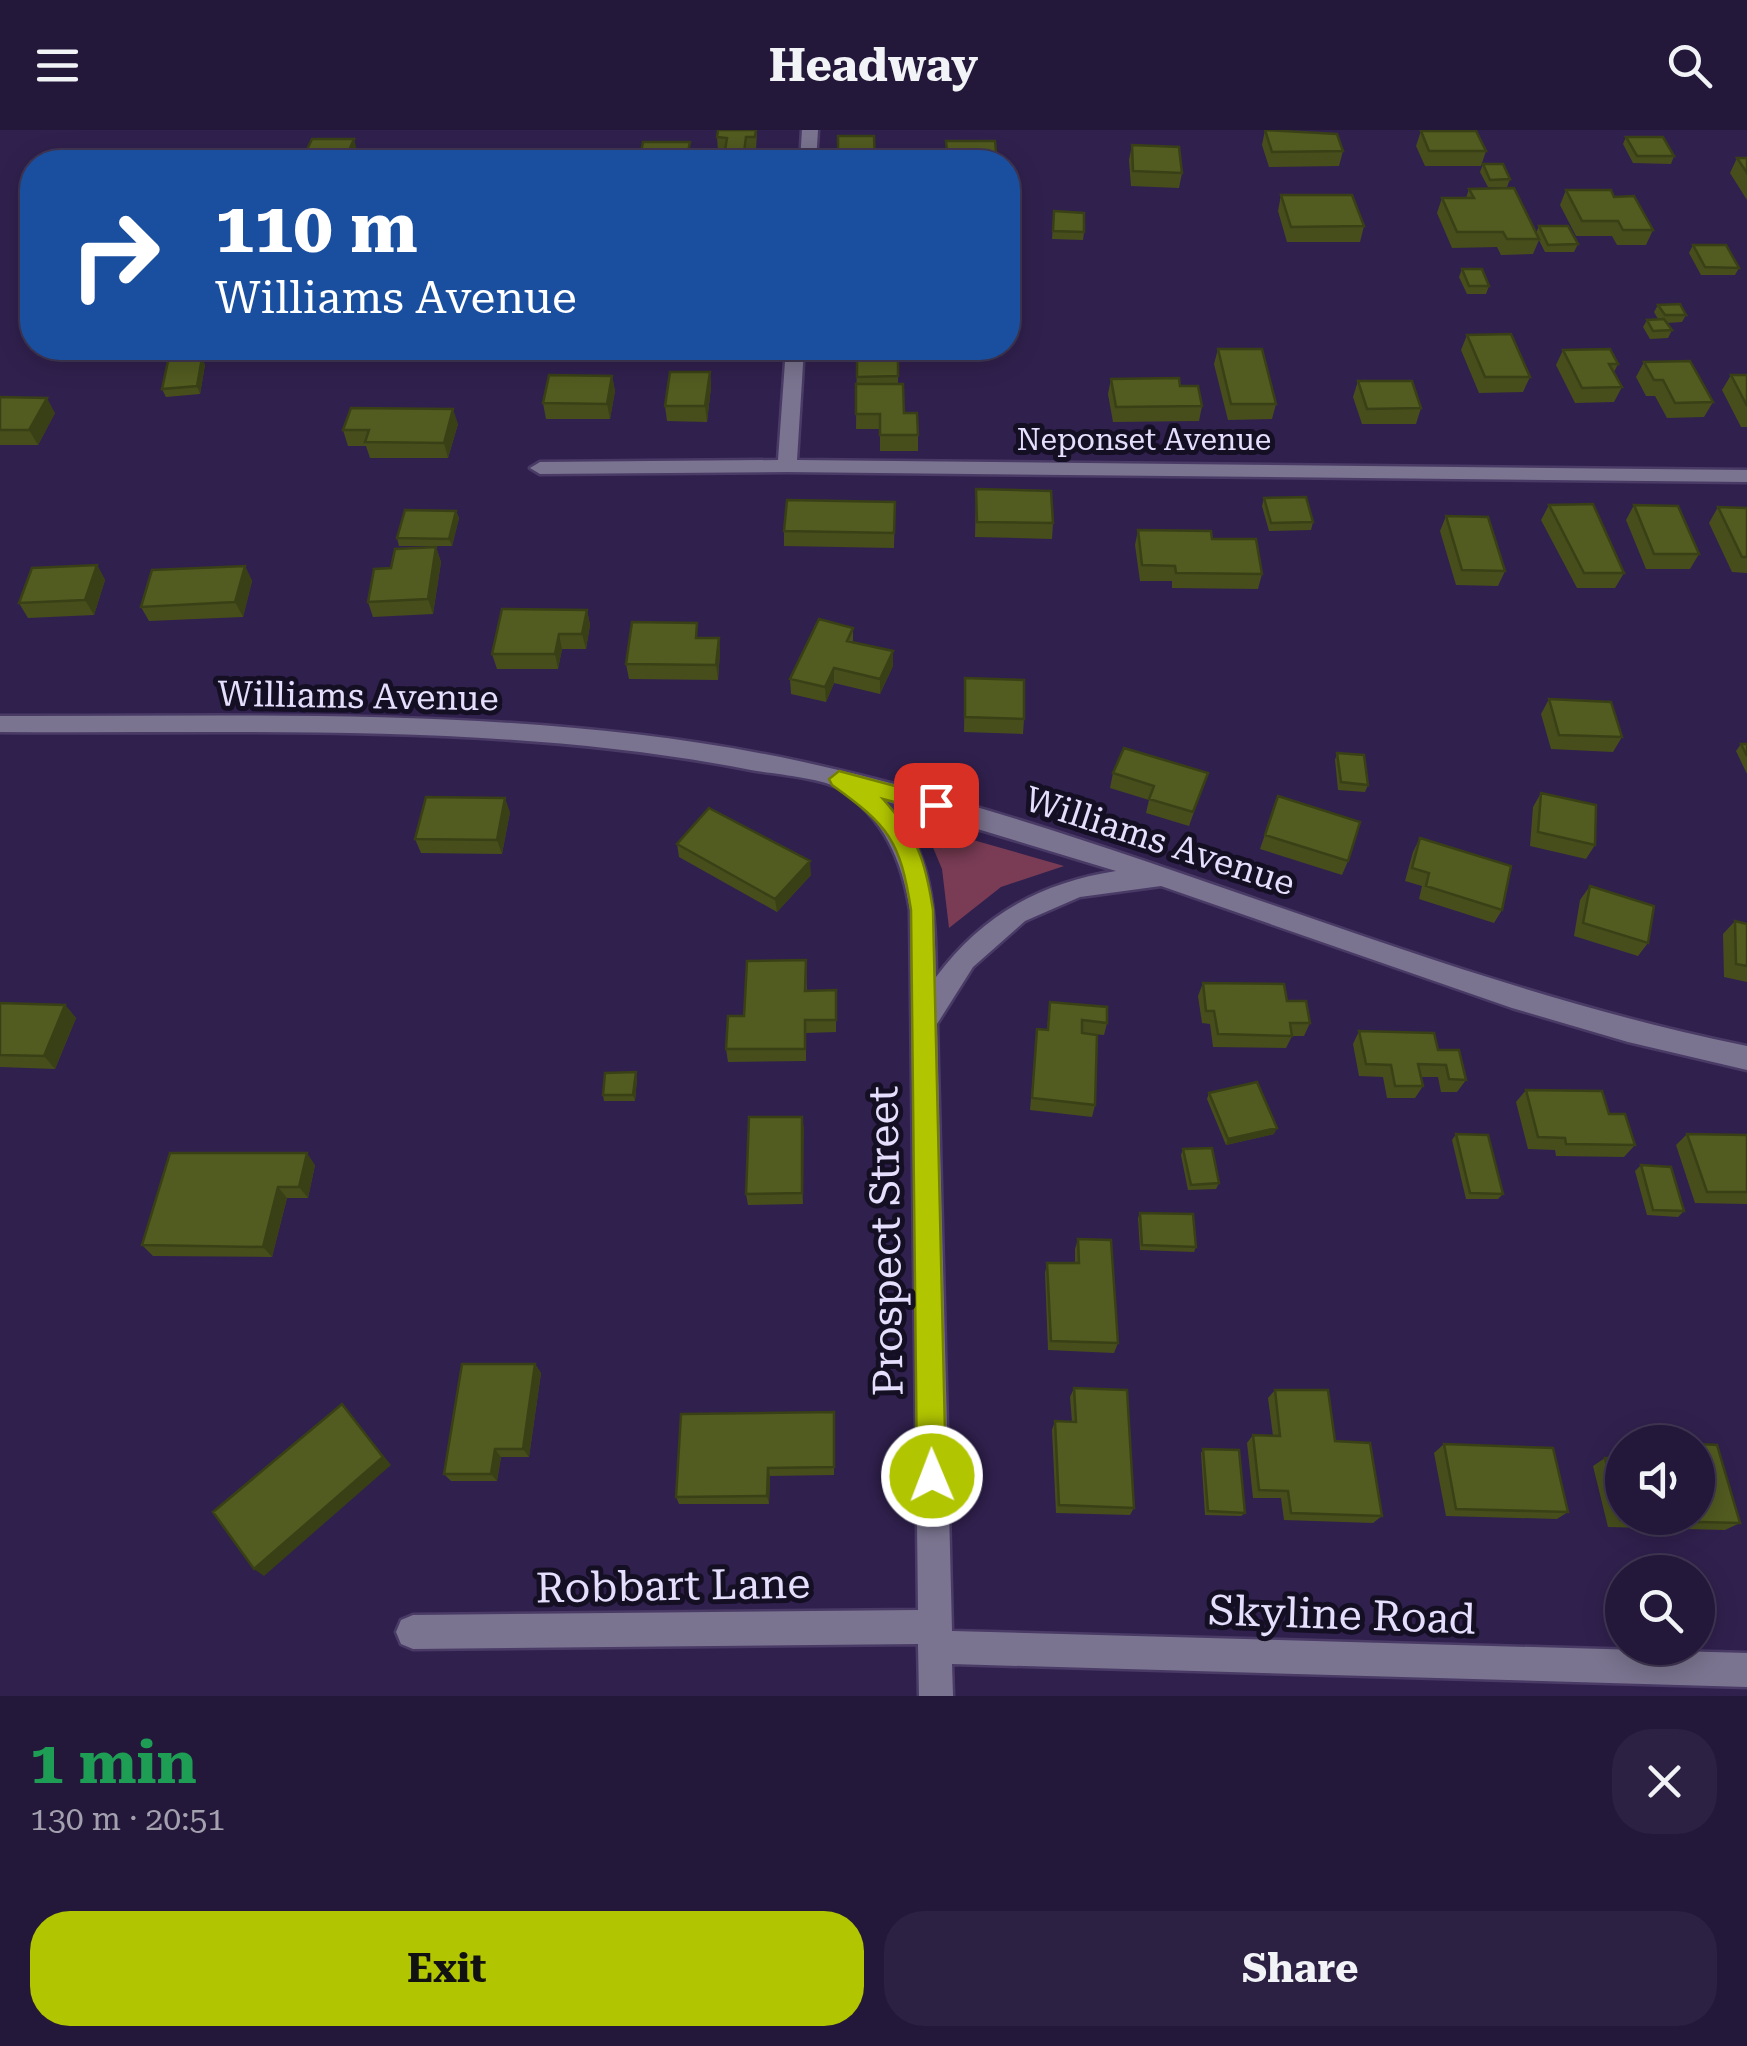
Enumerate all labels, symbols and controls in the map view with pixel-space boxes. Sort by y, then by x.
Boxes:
icon: menu [30,38,85,93]
icon: search [1662,38,1717,93]
text: Headway [769,39,978,92]
text: 110 m [215,187,418,269]
icon: right [50,190,180,320]
text: Williams Avenue [215,271,577,324]
street label: Neponset Avenue [1017,422,1271,457]
street label: Williams Avenue [217,674,499,719]
pin [894,763,979,848]
icon: arrive [909,778,964,833]
street label: Williams Avenue [1020,779,1300,904]
street label: Prospect Street [858,1085,913,1397]
position arrow [880,1424,984,1528]
map controls [1605,1425,1715,1665]
button: sound [1605,1425,1715,1535]
button: search [1605,1555,1715,1665]
street label: Robbart Lane [535,1559,811,1612]
street label: Skyline Road [1207,1585,1477,1644]
text: 1 min [30,1727,197,1798]
button: close [1612,1729,1717,1834]
text: 130 m · 20:51 [30,1800,225,1838]
button: Exit [30,1911,864,2026]
button: Share [884,1911,1717,2026]

